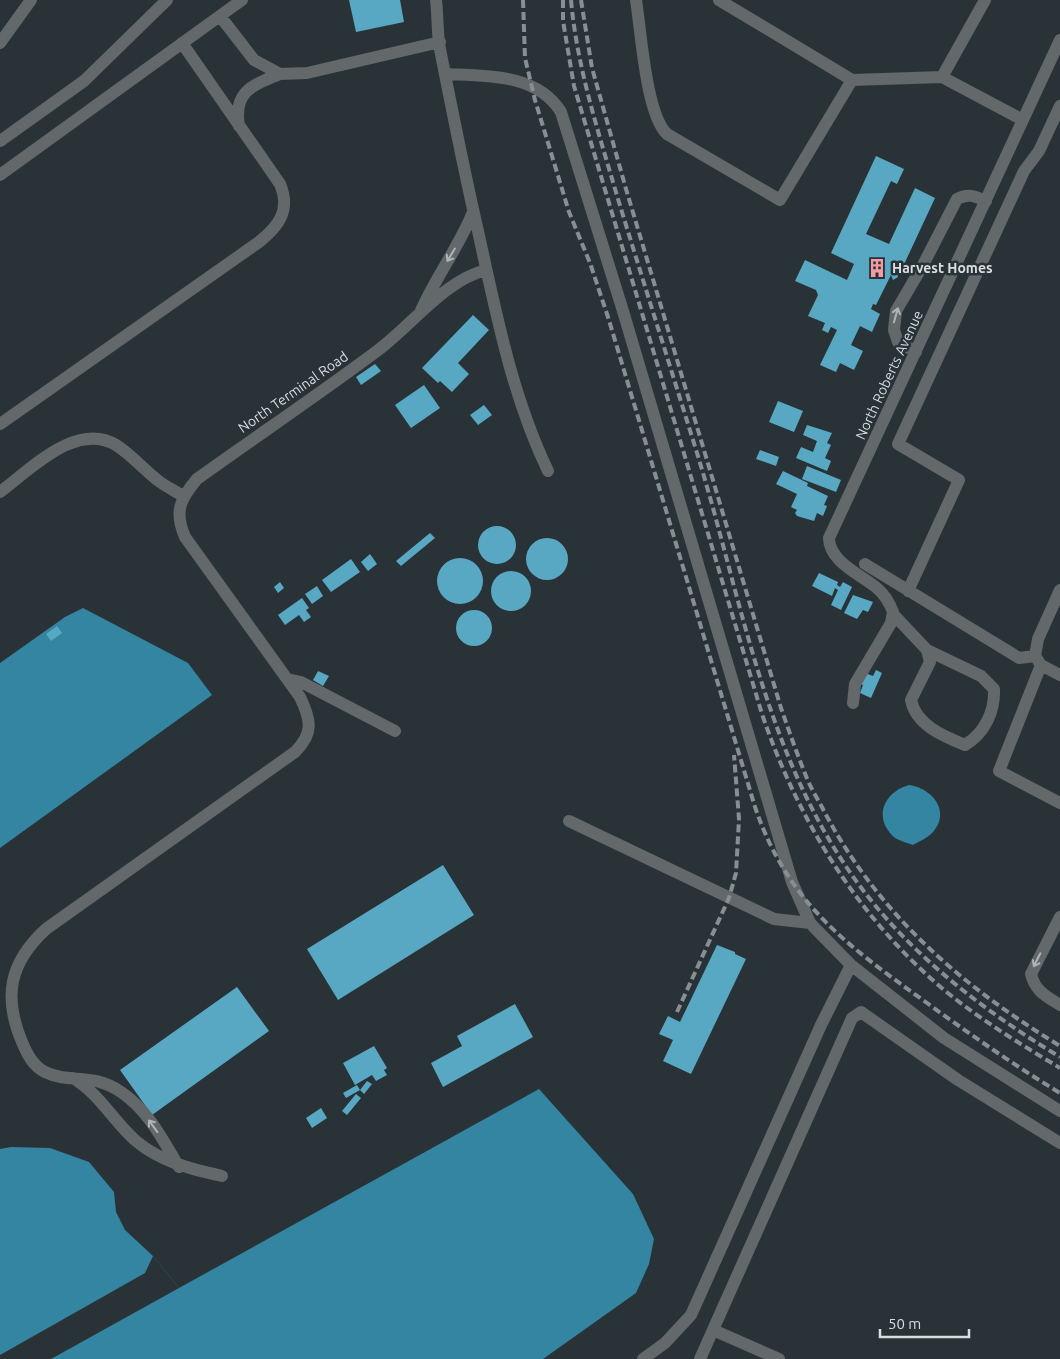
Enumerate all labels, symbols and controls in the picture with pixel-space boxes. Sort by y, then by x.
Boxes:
one-way arrow [446,248,456,262]
building icon: Harvest Homes [866,257,888,279]
place label: Harvest Homes [892,260,993,276]
one-way arrow [892,307,901,323]
street label: North Roberts Avenue [852,308,926,442]
street label: North Terminal Road [235,348,351,436]
one-way arrow [1032,952,1041,967]
one-way arrow [148,1119,158,1133]
scale bar [880,1306,969,1338]
text: 50 m [888,1315,921,1332]

